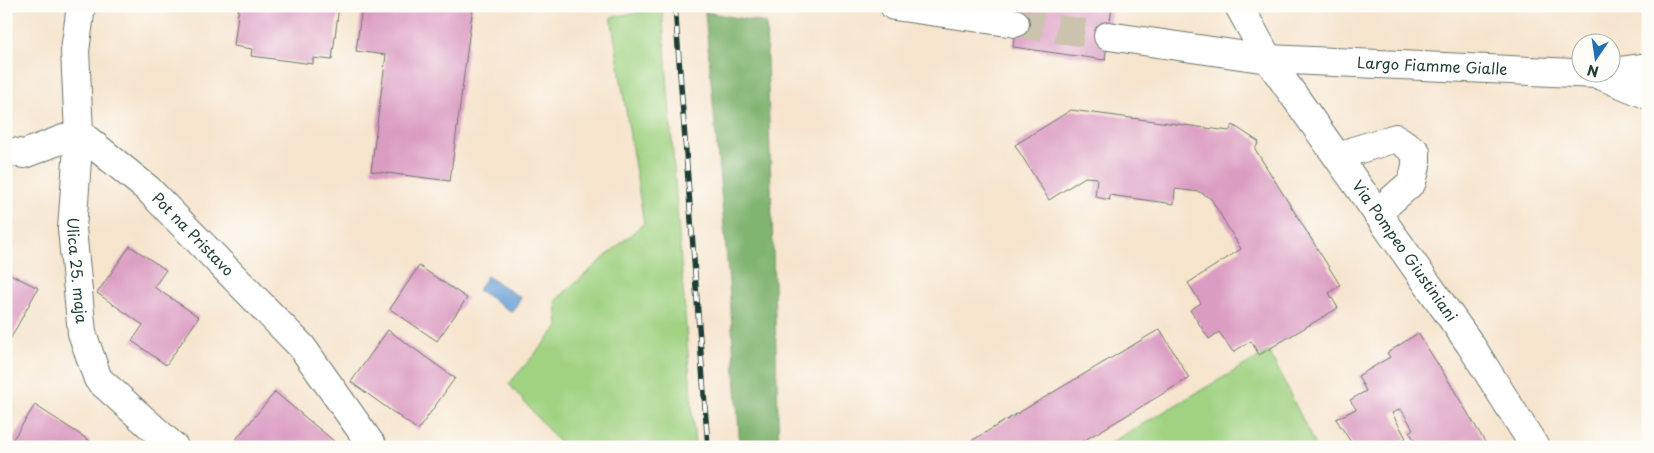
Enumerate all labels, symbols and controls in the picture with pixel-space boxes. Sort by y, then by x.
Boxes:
north arrow [1572,32,1622,82]
street label: Largo Fiamme Gialle [1357,50,1508,80]
text: N [1585,60,1601,83]
street label: Via Pompeo Giustiniani [1347,175,1464,326]
street label: Pot na Pristavo [147,186,240,281]
street label: Ulica 25. maja [62,217,94,325]

